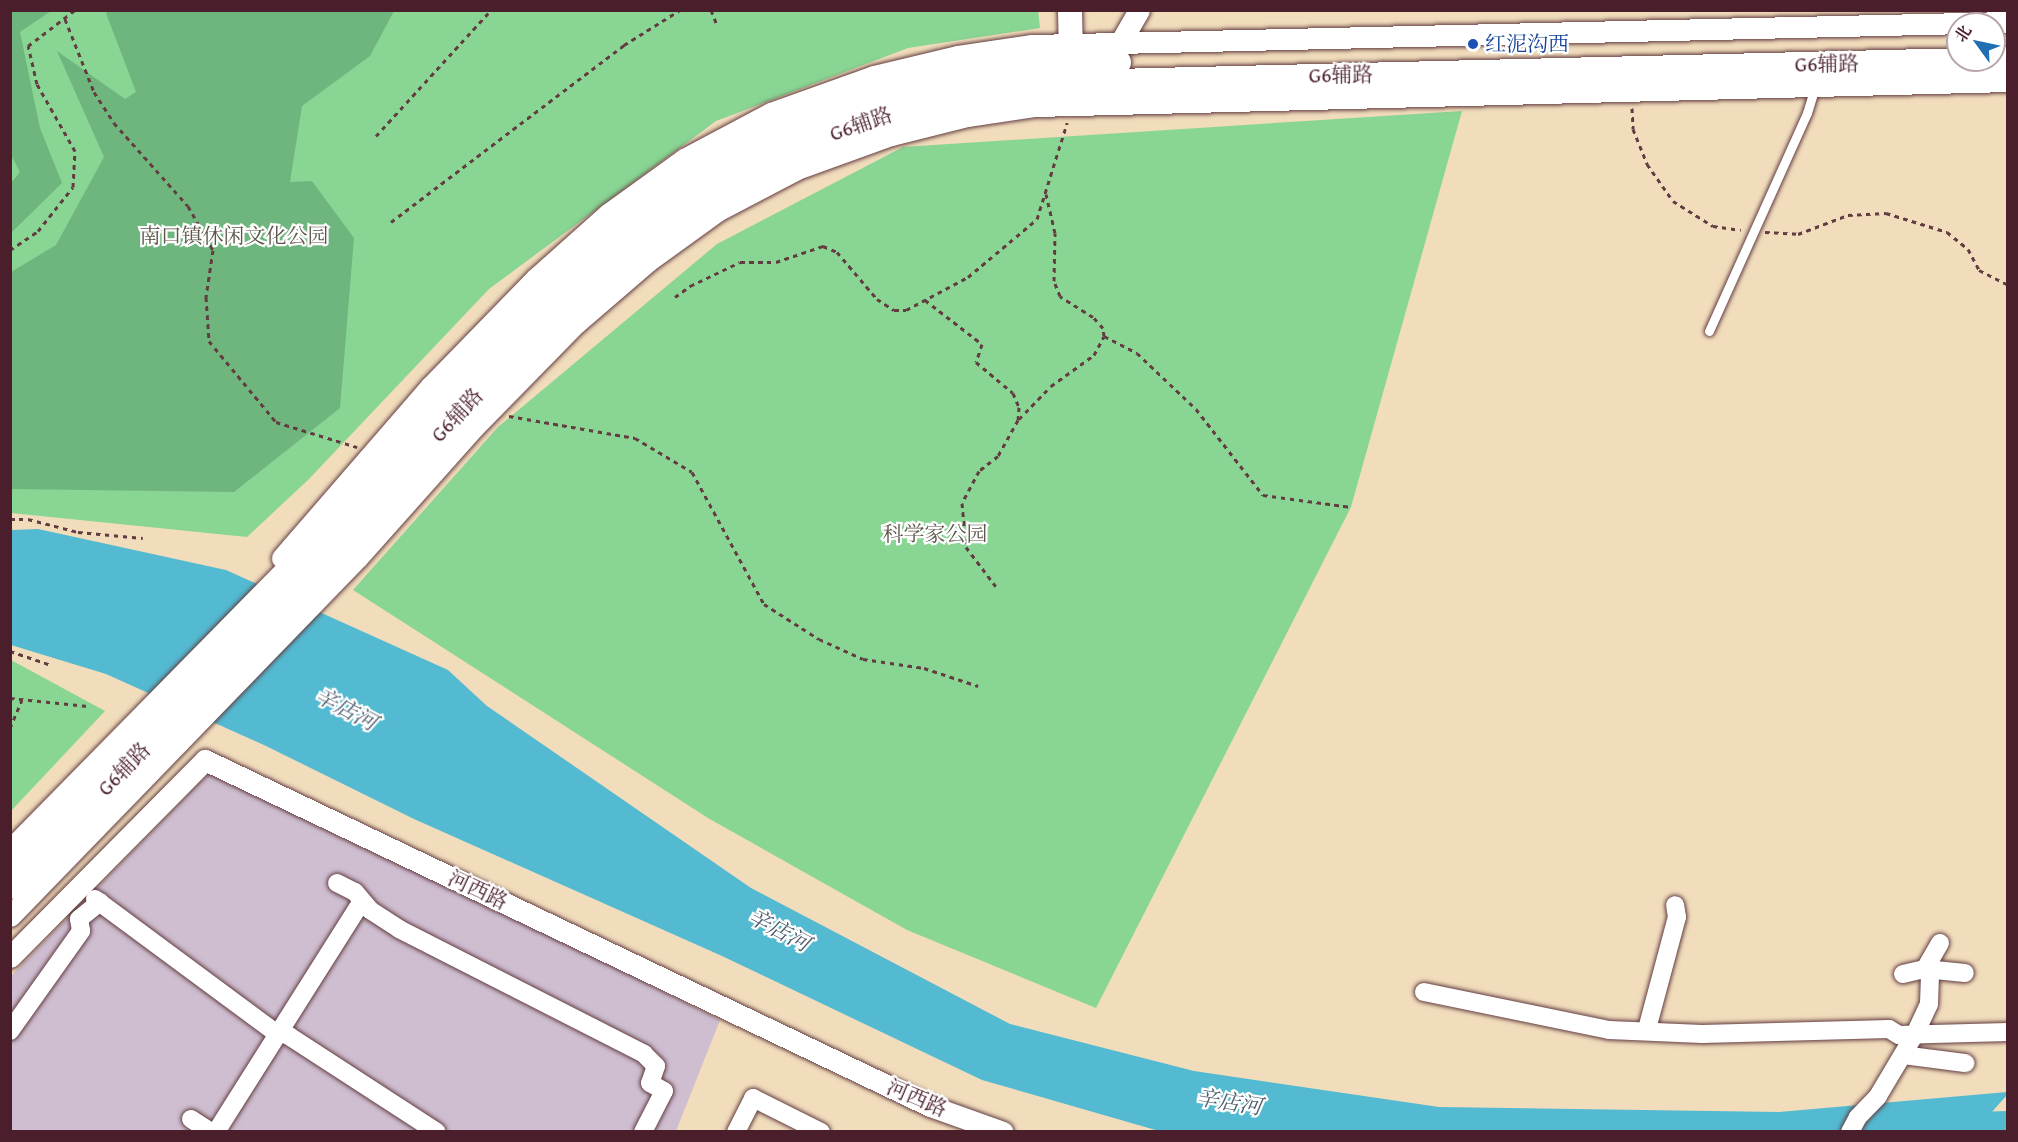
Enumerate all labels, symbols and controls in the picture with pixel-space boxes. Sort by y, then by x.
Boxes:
north arrow [1946,12,2006,72]
text: 北 [1948,20,1977,47]
place label: 红泥沟西 [1485,31,1569,57]
marker: 红泥沟西 [1466,37,1480,51]
street label: G6辅路 [1795,51,1859,77]
street label: G6辅路 [1309,62,1373,88]
street label: G6辅路 [826,102,896,146]
park label: 南口镇休闲文化公园 [140,223,328,249]
street label: G6辅路 [426,383,488,447]
park label: 科学家公园 [883,521,987,547]
water label: 辛店河 [311,682,381,736]
street label: G6辅路 [93,737,155,801]
street label: 河西路 [444,865,512,915]
water label: 辛店河 [744,903,814,957]
street label: 河西路 [883,1074,951,1122]
water label: 辛店河 [1194,1084,1264,1120]

